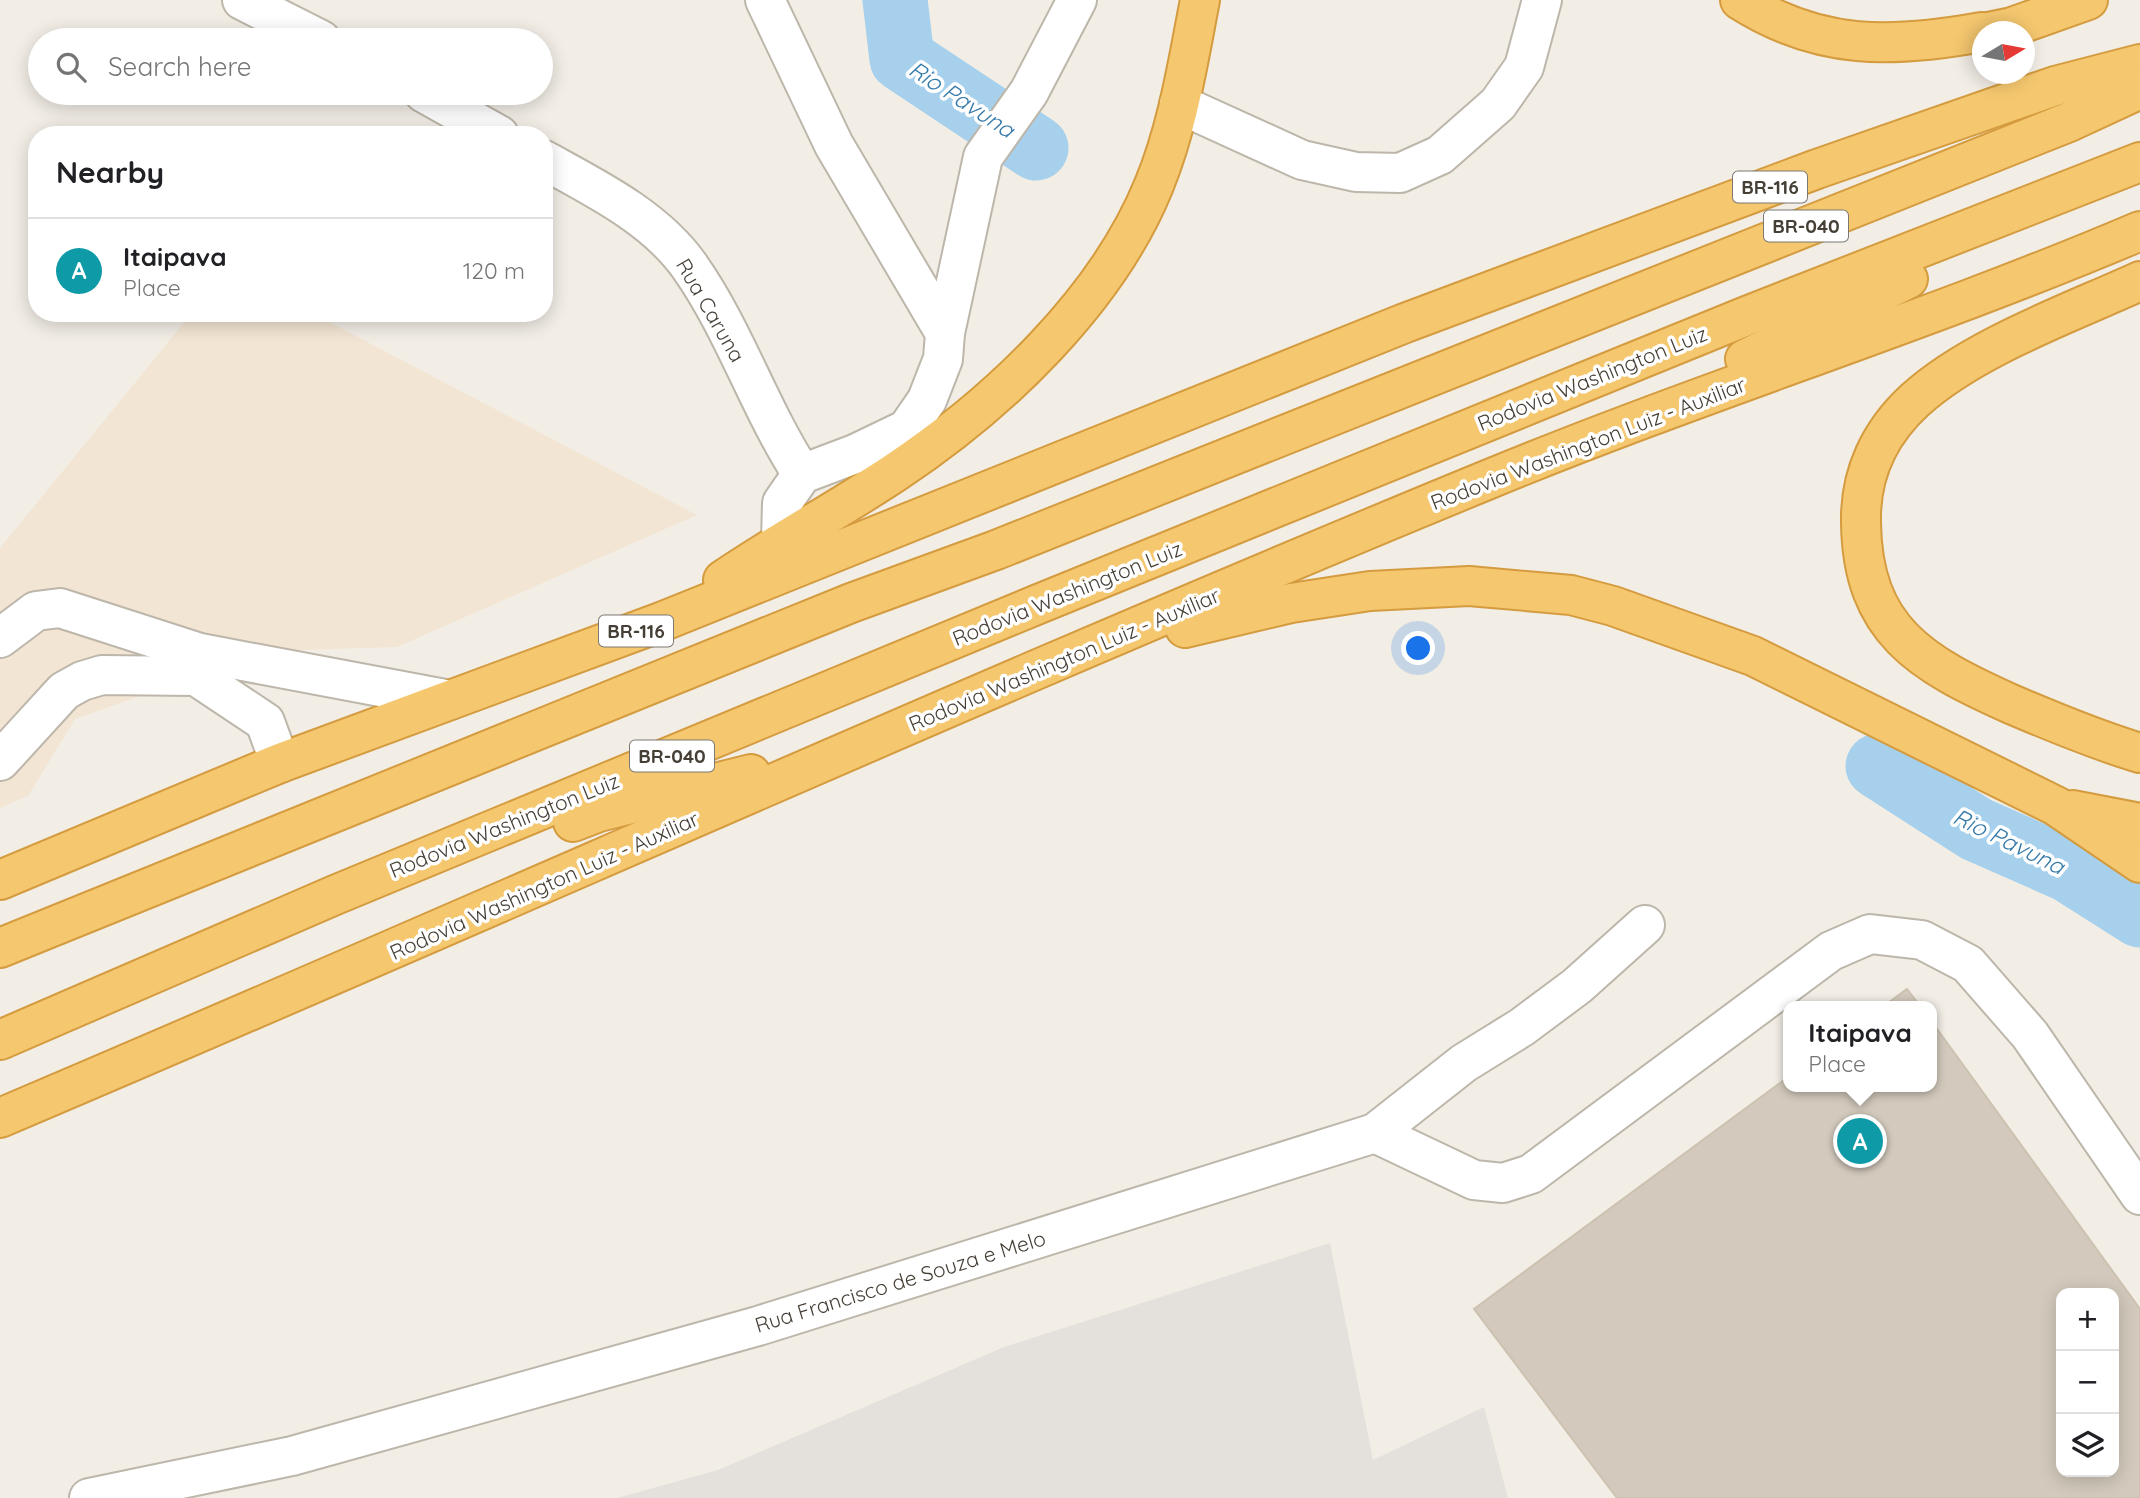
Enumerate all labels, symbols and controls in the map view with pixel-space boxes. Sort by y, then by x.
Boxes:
north arrow [1972,21,2035,84]
search box [28,28,553,105]
icon: search [52,48,90,86]
text: Search here [108,50,252,83]
water label: Rio Pavuna [904,54,1021,144]
text: Nearby [56,153,164,191]
road number: BR-116 [1733,172,1807,202]
road number: BR-040 [1764,210,1848,242]
text: Itaipava [123,240,226,273]
street label: Rua Caruna [671,253,751,367]
text: A [72,256,86,285]
text: 120 m [463,256,525,285]
text: Place [123,273,181,302]
street label: Rodovia Washington Luiz [1473,320,1711,436]
street label: Rodovia Washington Luiz - Auxiliar [1427,371,1749,515]
street label: Rodovia Washington Luiz [948,535,1186,651]
street label: Rodovia Washington Luiz - Auxiliar [905,582,1223,736]
road number: BR-116 [599,616,673,646]
your location [1401,631,1435,665]
road number: BR-040 [630,740,714,772]
street label: Rodovia Washington Luiz [385,767,623,883]
water label: Rio Pavuna [1949,802,2070,881]
street label: Rodovia Washington Luiz - Auxiliar [386,805,702,965]
popup [1783,1001,1937,1092]
text: Itaipava [1808,1016,1912,1049]
text: Place [1808,1049,1866,1078]
pin: A [1837,1115,1883,1167]
street label: Rua Francisco de Souza e Melo [752,1224,1048,1338]
map controls [2056,1288,2119,1477]
button: + [2056,1288,2119,1351]
button: − [2056,1351,2119,1414]
button: layers [2056,1414,2119,1477]

